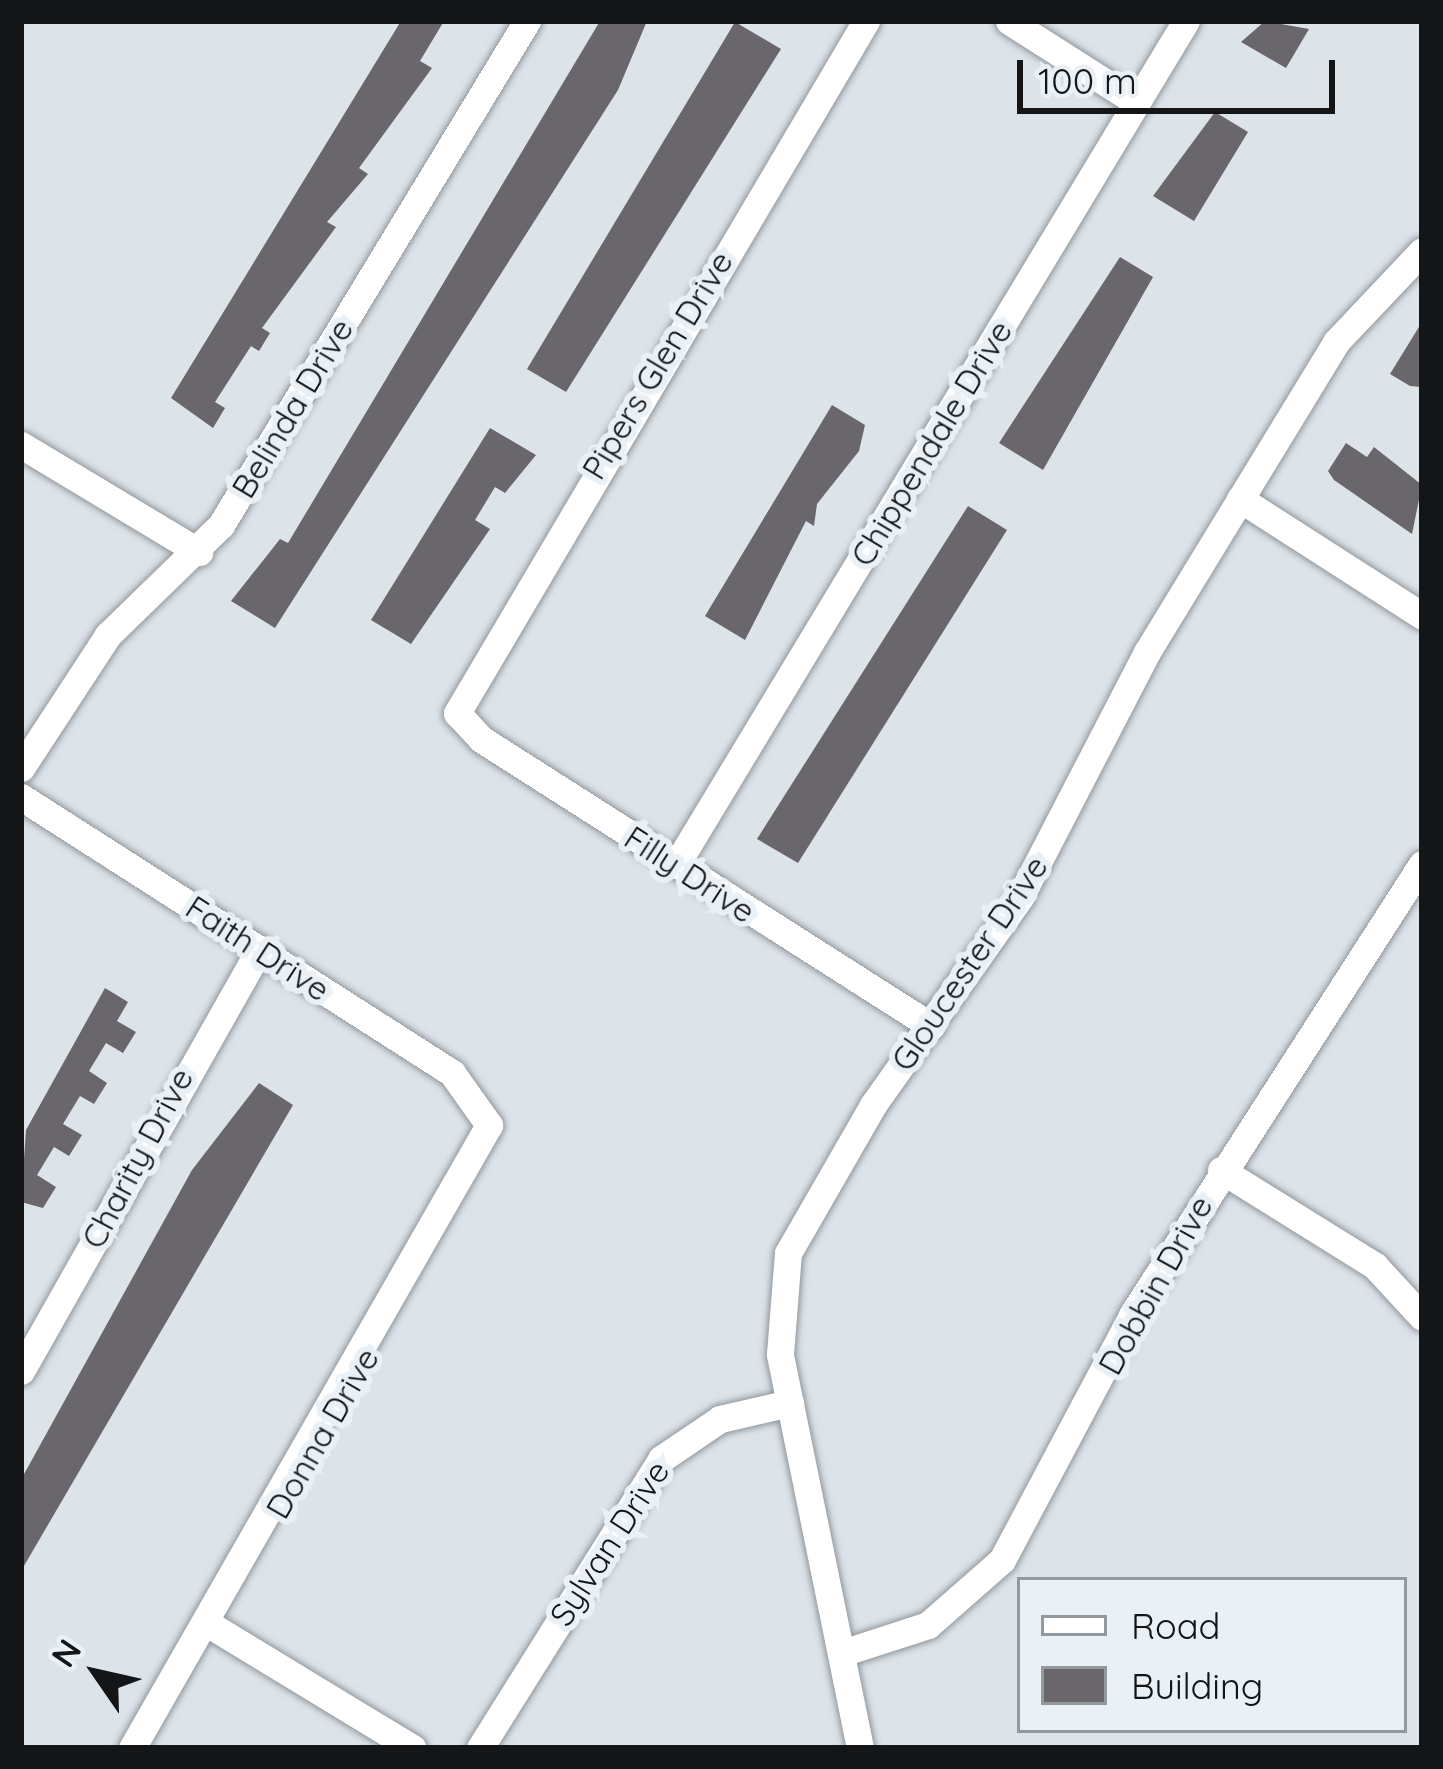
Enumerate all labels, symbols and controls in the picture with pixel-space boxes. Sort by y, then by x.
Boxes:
scale bar [1023,36,1341,110]
text: 100 m [1038,58,1137,103]
street label: Pipers Glen Drive [573,244,741,486]
street label: Belinda Drive [223,311,361,505]
street label: Chippendale Drive [842,313,1020,573]
street label: Filly Drive [617,817,763,931]
street label: Gloucester Drive [882,848,1056,1078]
street label: Faith Drive [179,887,337,1009]
street label: Charity Drive [73,1061,201,1255]
street label: Dobbin Drive [1090,1189,1220,1381]
street label: Donna Drive [257,1341,387,1525]
street label: Sylvan Drive [541,1453,677,1633]
legend [1017,1577,1407,1733]
text: Road [1131,1603,1220,1648]
north arrow [36,1613,156,1733]
text: N [42,1631,90,1674]
text: Building [1131,1663,1263,1708]

